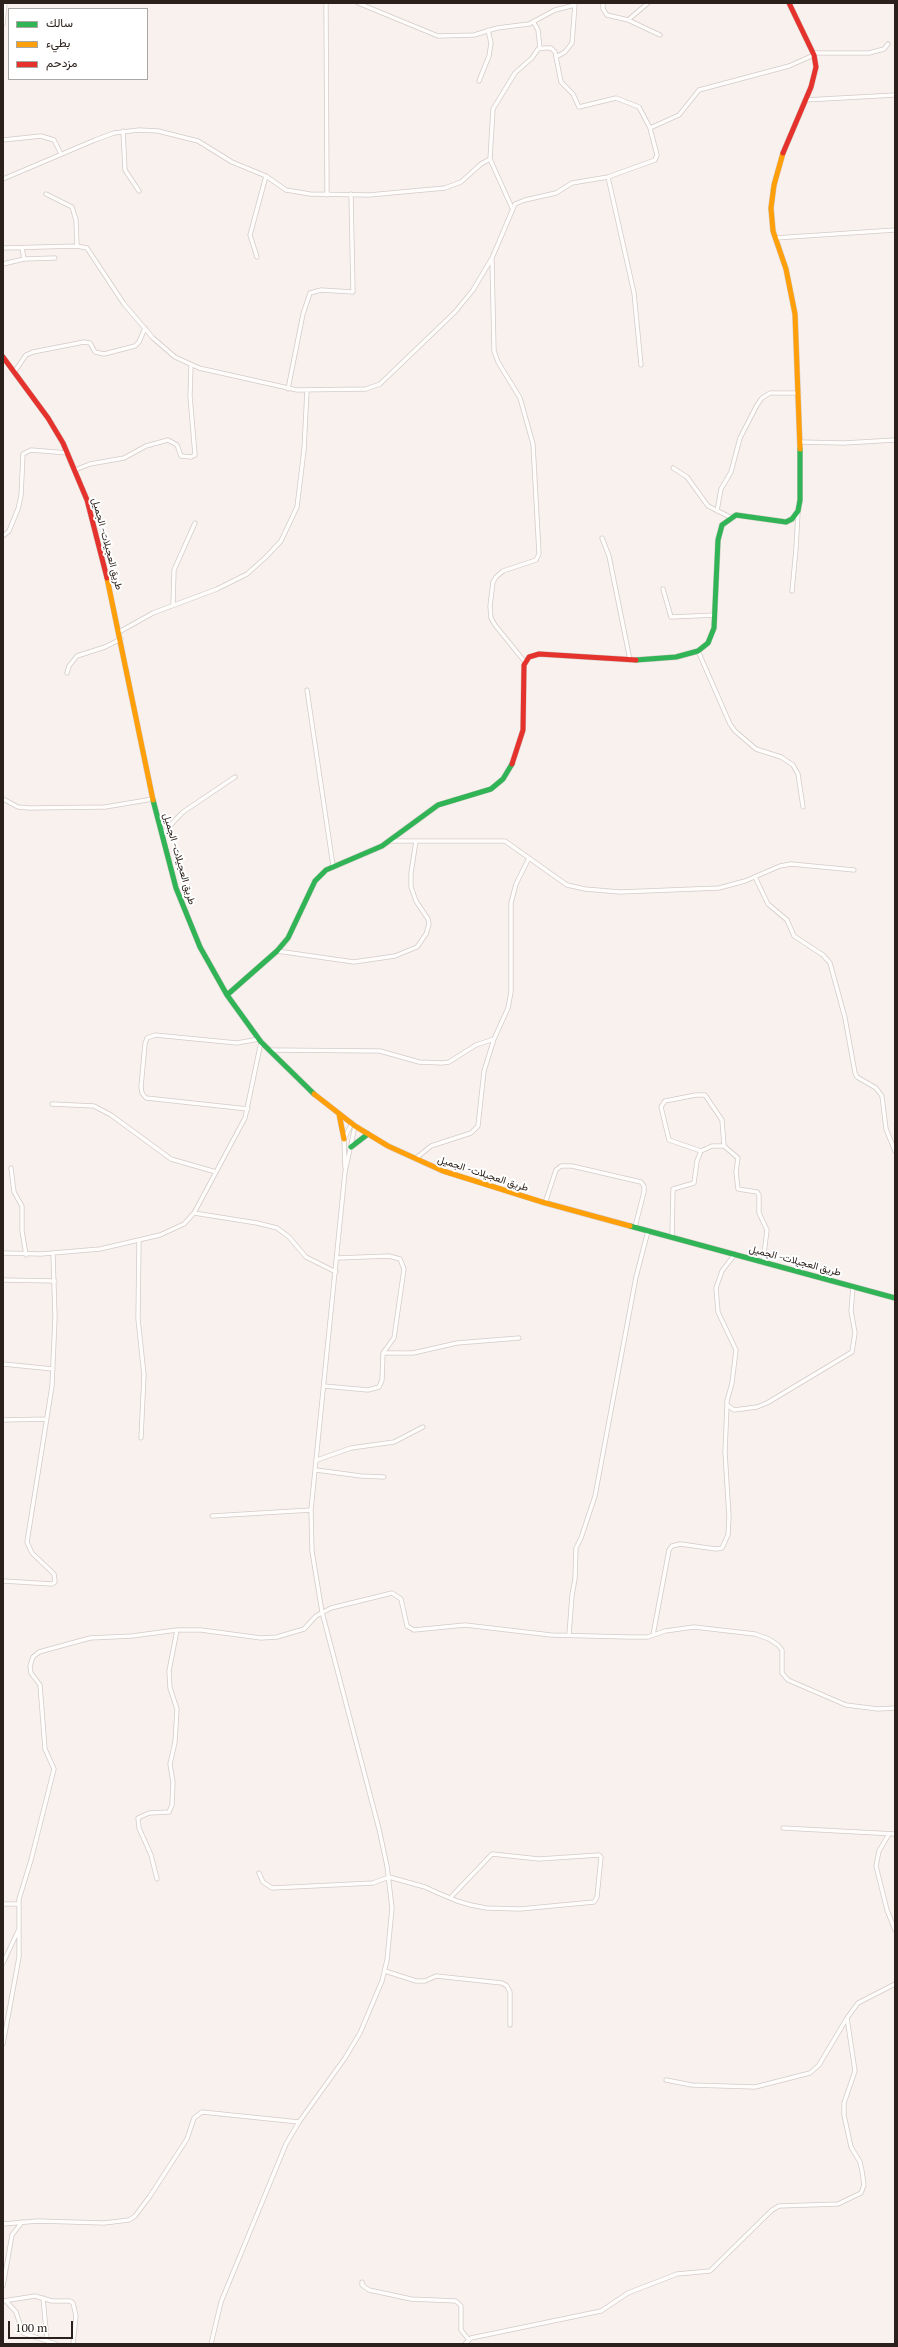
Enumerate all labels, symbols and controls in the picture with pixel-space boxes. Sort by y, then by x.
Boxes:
legend [8,8,148,80]
text: سالك [46,15,73,30]
text: بطيء [46,35,70,50]
text: مزدحم [46,55,77,70]
street label: طريق العجيلات- الجميل [89,497,125,591]
street label: طريق العجيلات- الجميل [160,812,198,906]
street label: طريق العجيلات- الجميل [436,1154,530,1194]
street label: طريق العجيلات- الجميل [748,1243,842,1279]
scale bar [10,2313,75,2339]
text: 100 m [15,2320,47,2335]

